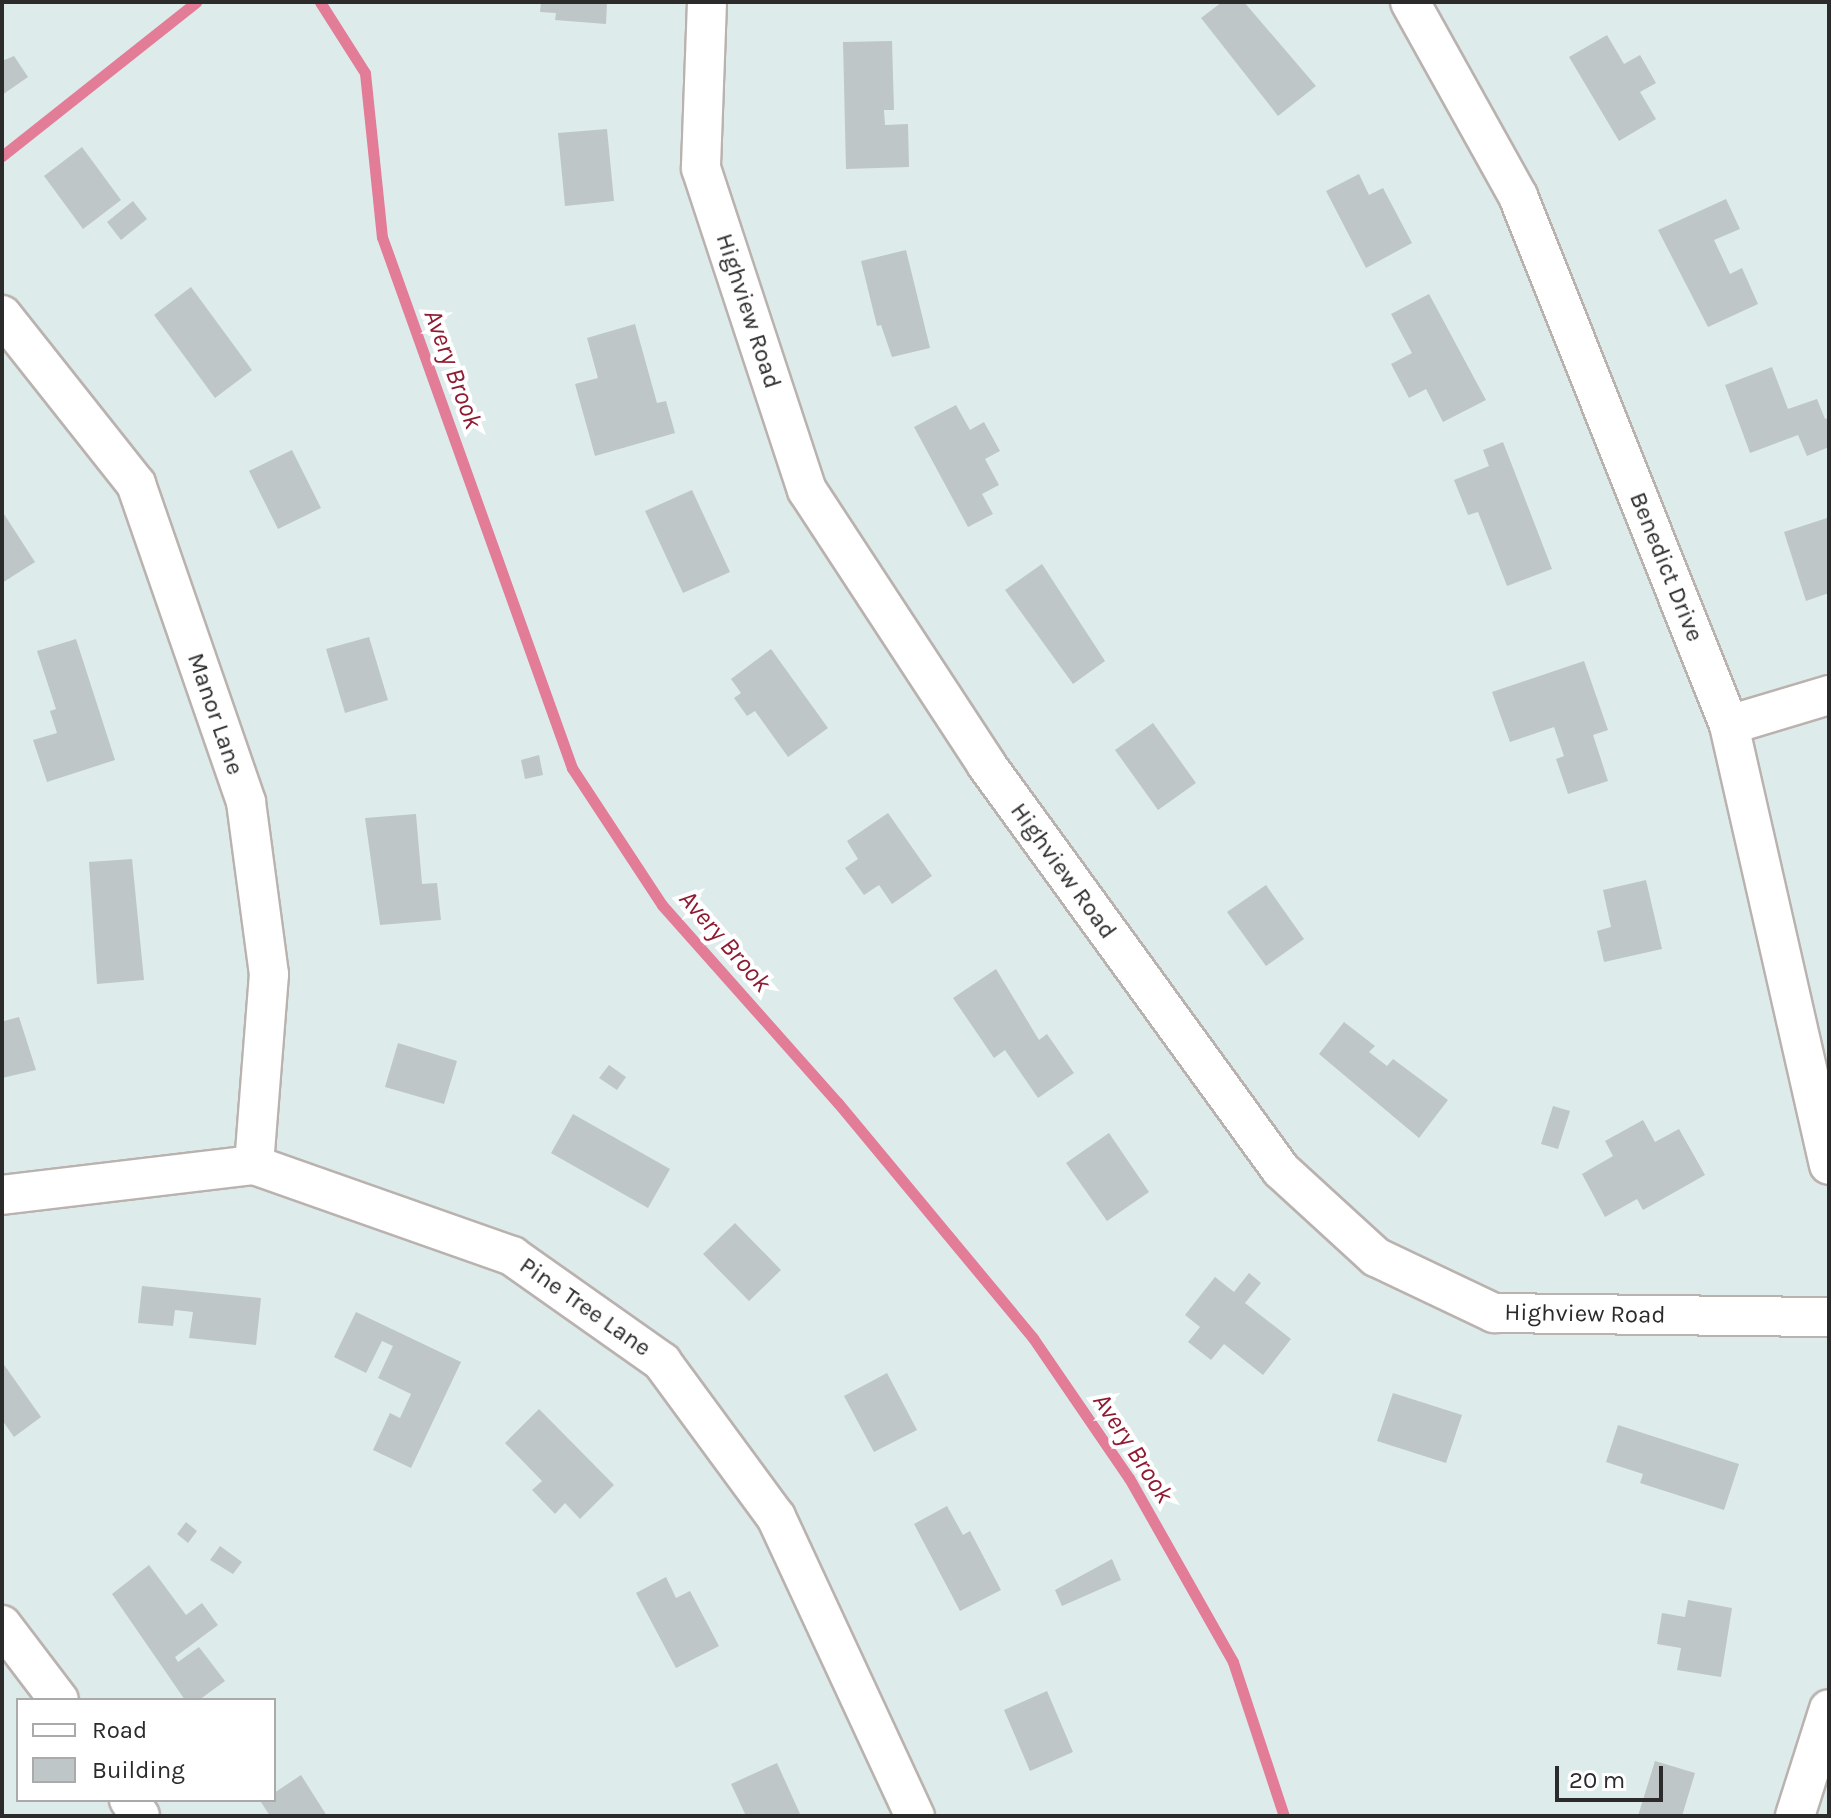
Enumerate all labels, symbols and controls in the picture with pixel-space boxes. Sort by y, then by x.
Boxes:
street label: Highview Road [709,230,787,392]
water label: Avery Brook [417,305,489,433]
street label: Benedict Drive [1623,488,1709,646]
street label: Manor Lane [181,649,249,779]
street label: Highview Road [1004,797,1122,945]
water label: Avery Brook [672,884,778,998]
street label: Pine Tree Lane [514,1251,656,1363]
street label: Highview Road [1504,1298,1666,1330]
water label: Avery Brook [1086,1387,1180,1509]
legend [16,1698,276,1802]
text: Road [92,1716,147,1744]
scale bar [1559,1750,1667,1800]
text: Building [92,1756,185,1784]
text: 20 m [1569,1766,1625,1794]

